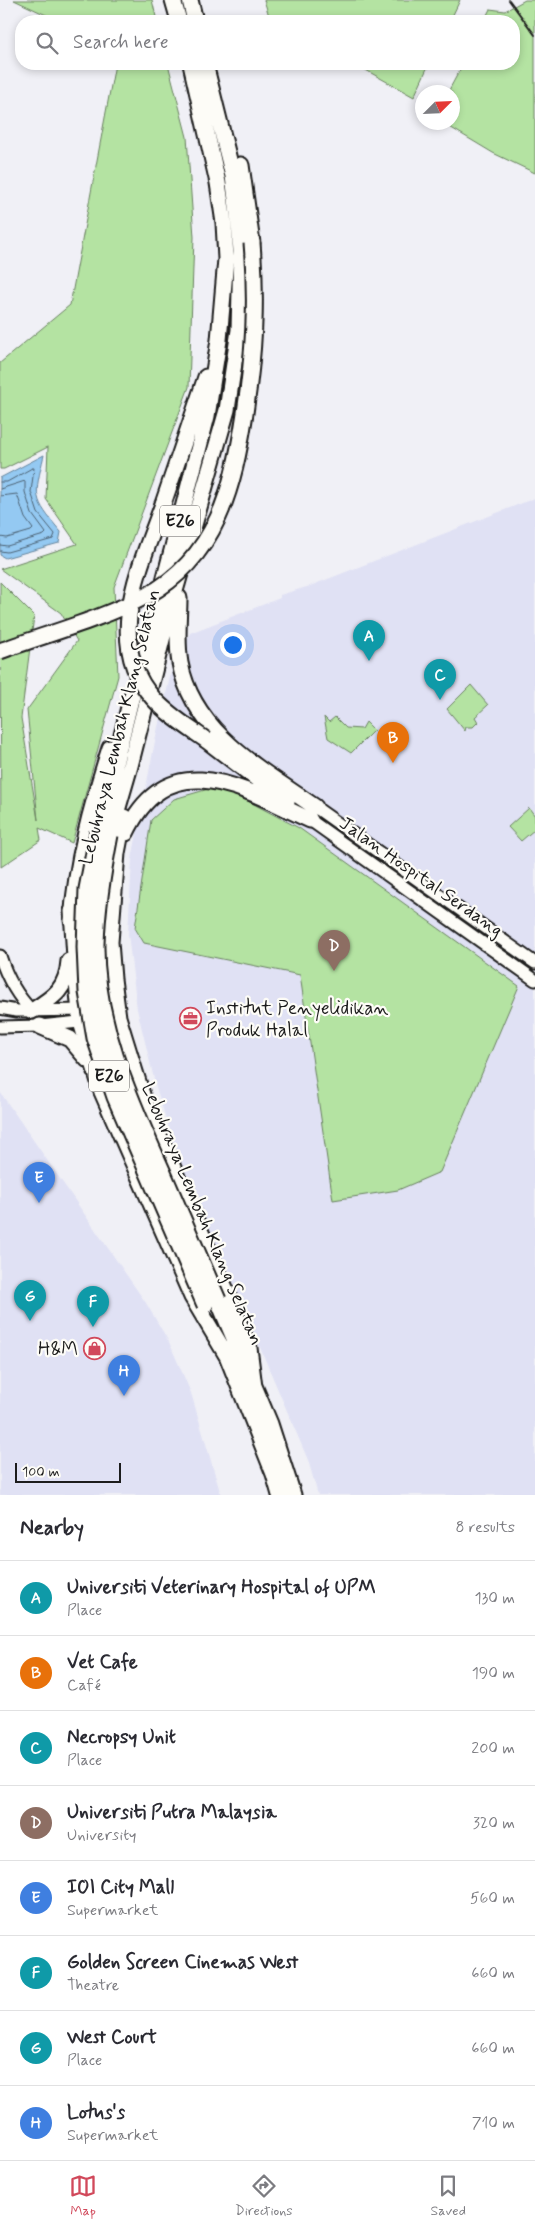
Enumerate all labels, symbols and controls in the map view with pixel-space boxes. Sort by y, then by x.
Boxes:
search box [15,15,520,70]
icon: search [33,29,61,57]
text: Search here [73,30,169,55]
north arrow [415,85,460,130]
road number: E26 [160,506,200,536]
street label: Lebuhraya Lembah Klang Selatan [74,587,167,867]
pin: A [353,620,385,661]
your location [220,632,246,658]
pin: C [424,659,456,700]
pin: B [377,722,409,763]
street label: Jalan Hospital Serdang [334,811,508,944]
pin: D [318,930,350,971]
place label: Institut Penyelidikan Produk Halal [206,996,388,1043]
office icon: Institut Penyelidikan Produk Halal [178,1007,202,1031]
road number: E26 [89,1060,129,1092]
street label: Lebuhraya Lembah Klang Selatan [134,1079,269,1349]
pin: E [23,1162,55,1203]
pin: G [14,1280,46,1321]
pin: F [77,1286,109,1327]
place label: H&M [38,1337,78,1362]
shop icon: H&M [82,1337,106,1361]
pin: H [108,1355,140,1396]
scale bar [15,1460,121,1483]
text: 100 m [22,1463,60,1481]
text: Nearby [20,1514,84,1542]
text: 8 results [455,1517,515,1538]
text: Universiti Veterinary Hospital of UPM [67,1575,376,1600]
text: A [31,1588,41,1609]
text: 130 m [474,1588,515,1609]
text: Place [67,1600,102,1621]
text: Vet Cafe [67,1650,138,1675]
text: B [31,1663,41,1684]
text: 190 m [472,1663,515,1684]
text: Café [67,1675,101,1696]
text: Necropsy Unit [67,1725,176,1750]
text: C [30,1738,42,1759]
text: 200 m [471,1738,515,1759]
text: Place [67,1750,102,1771]
text: Universiti Putra Malaysia [67,1800,277,1825]
text: D [30,1813,42,1834]
text: 320 m [473,1813,515,1834]
text: University [67,1825,137,1846]
text: IOI City Mall [67,1875,174,1900]
text: E [31,1888,41,1909]
text: 560 m [470,1888,515,1909]
text: Supermarket [67,1900,158,1921]
text: Golden Screen Cinemas West [67,1950,298,1975]
text: F [32,1963,40,1984]
text: 660 m [471,1963,515,1984]
text: Theatre [67,1975,119,1996]
text: West Court [67,2025,157,2050]
text: G [31,2038,41,2059]
text: 660 m [471,2038,515,2059]
text: Place [67,2050,102,2071]
text: Lotus's [67,2100,125,2125]
text: H [31,2113,41,2134]
text: 710 m [472,2113,515,2134]
text: Supermarket [67,2125,158,2146]
tab: Map [69,2172,97,2220]
tab: Directions [235,2172,293,2220]
tab: Saved [431,2172,466,2220]

